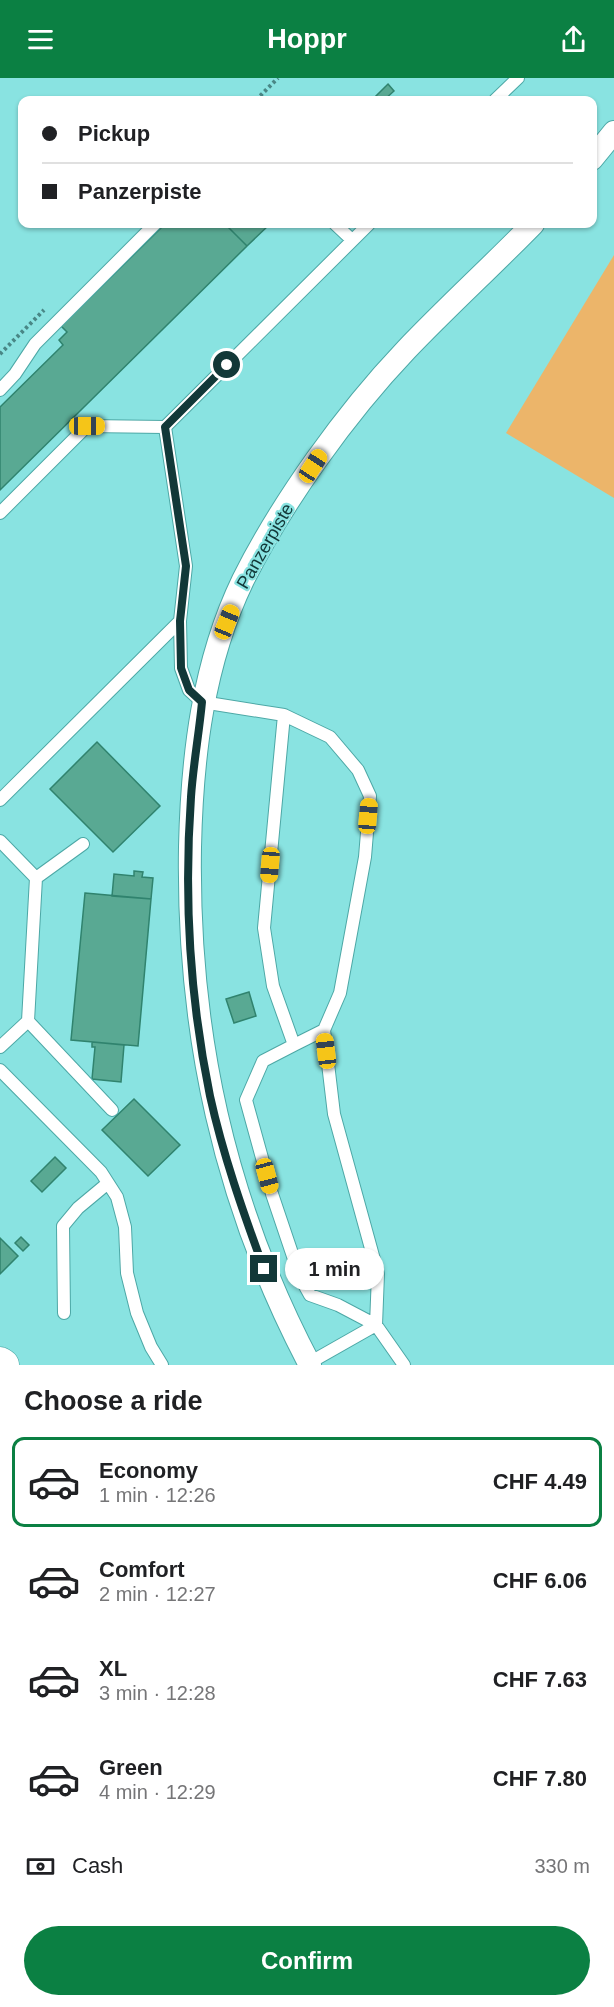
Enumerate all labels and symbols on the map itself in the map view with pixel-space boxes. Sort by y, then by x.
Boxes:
route start [213,351,240,378]
car [69,417,105,435]
car [296,446,330,486]
street label: Panzerpiste [233,500,297,592]
car [212,602,242,642]
car [357,797,379,835]
car [259,846,281,884]
car [315,1032,337,1070]
car [254,1156,280,1196]
callout: 1 min [285,1248,384,1290]
route end [250,1255,277,1282]

